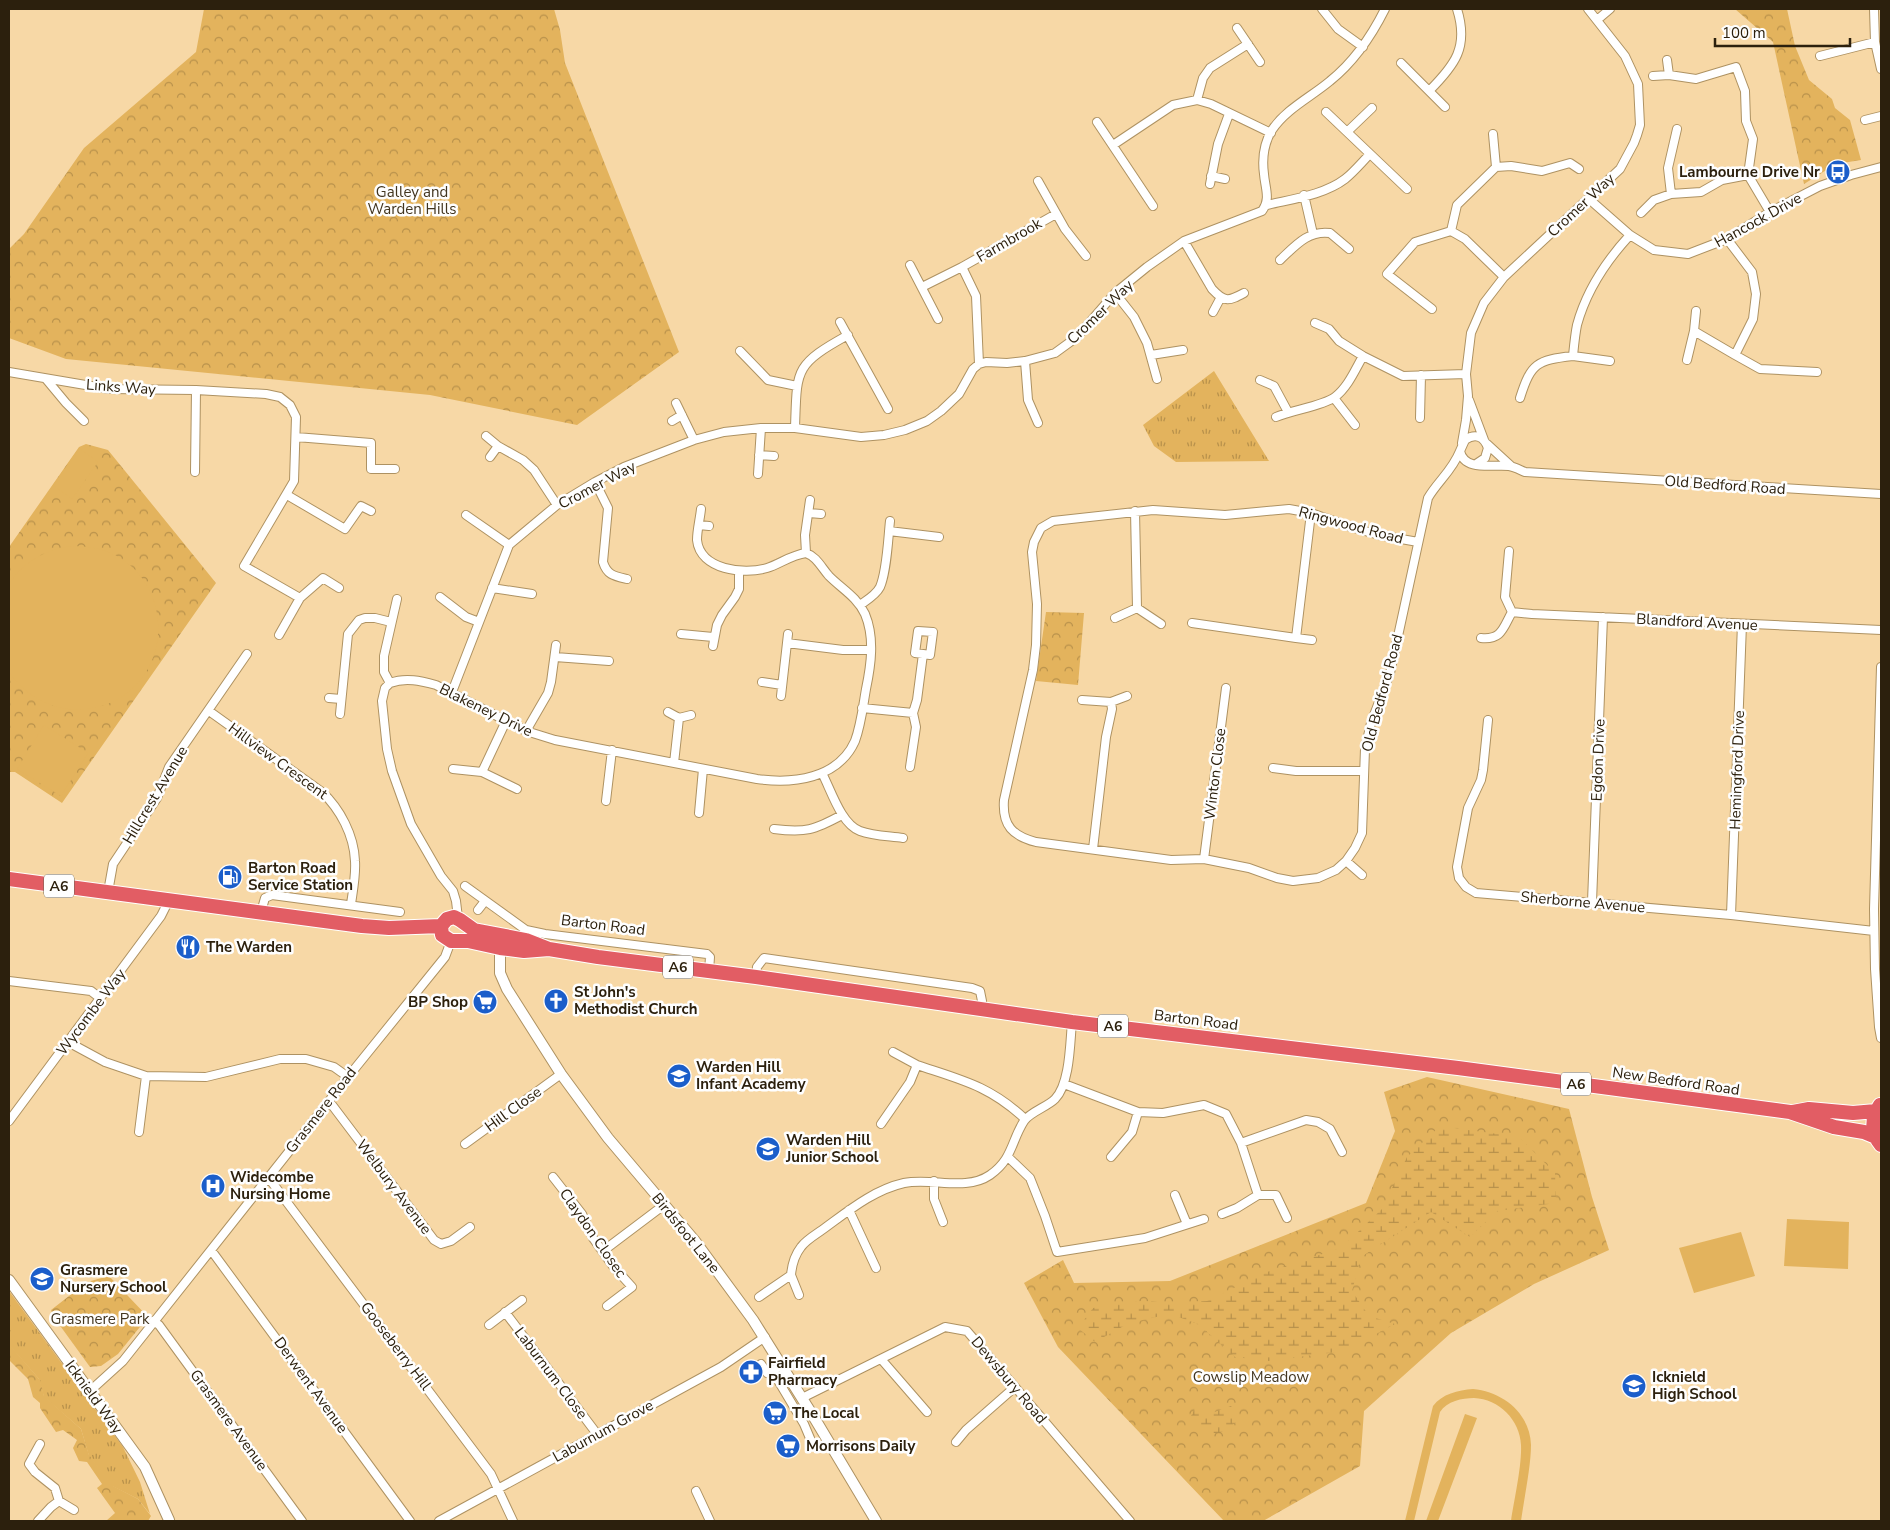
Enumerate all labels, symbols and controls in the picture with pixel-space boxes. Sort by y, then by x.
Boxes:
scale bar [1715,15,1850,47]
text: 100 m [1722,23,1766,43]
bus stop icon: Lambourne Drive Nr [1825,159,1851,185]
place label: Lambourne Drive Nr [1679,162,1820,182]
street label: Cromer Way [1543,169,1619,241]
park label: Galley and Warden Hills [368,182,456,219]
street label: Hancock Drive [1711,188,1805,252]
street label: Farmbrook [973,213,1046,267]
street label: Cromer Way [1062,275,1138,349]
street label: Links Way [85,375,157,399]
street label: Cromer Way [555,456,639,514]
street label: Old Bedford Road [1664,471,1786,499]
street label: Ringwood Road [1296,501,1406,549]
street label: Blandford Avenue [1636,609,1758,635]
street label: Old Bedford Road [1357,632,1407,754]
street label: Blakeney Drive [436,679,536,741]
street label: Hemingford Drive [1725,710,1749,830]
street label: Hillview Crescent [224,718,332,804]
street label: Egdon Drive [1587,718,1609,802]
street label: Winton Close [1199,727,1231,821]
street label: Hillcrest Avenue [118,742,192,848]
place label: Barton Road Service Station [248,858,353,895]
fuel station icon: Barton Road Service Station [217,864,243,890]
road number: A6 [44,874,74,898]
street label: Sherborne Avenue [1520,887,1646,917]
street label: Barton Road [560,910,646,940]
restaurant icon: The Warden [175,934,201,960]
place label: The Warden [206,937,292,957]
road number: A6 [663,956,693,979]
street label: Wycombe Way [52,964,130,1059]
place label: St John's Methodist Church [574,982,697,1019]
church icon: St John's Methodist Church [543,988,569,1014]
supermarket icon: BP Shop [472,989,498,1015]
place label: BP Shop [408,992,468,1012]
street label: Barton Road [1153,1005,1239,1035]
road number: A6 [1098,1014,1128,1038]
place label: Warden Hill Infant Academy [696,1057,806,1094]
street label: New Bedford Road [1611,1062,1741,1100]
street label: Grasmere Road [281,1063,361,1157]
school or university icon: Warden Hill Infant Academy [666,1063,692,1089]
road number: A6 [1561,1072,1591,1096]
street label: Hill Close [481,1082,545,1136]
place label: Warden Hill Junior School [785,1130,879,1167]
street label: Welbury Avenue [352,1136,436,1238]
school or university icon: Warden Hill Junior School [755,1136,781,1162]
place label: Widecombe Nursing Home [230,1167,330,1204]
hospital icon: Widecombe Nursing Home [200,1173,226,1199]
street label: Claydon Closec [555,1184,631,1282]
street label: Birdsfoot Lane [647,1189,725,1277]
place label: Grasmere Nursery School [60,1260,167,1297]
school or university icon: Grasmere Nursery School [29,1266,55,1292]
street label: Gooseberry Hill [356,1298,436,1395]
park label: Grasmere Park [50,1309,150,1329]
street label: Laburnum Close [510,1323,592,1423]
street label: Dewsbury Road [967,1332,1051,1428]
street label: Derwent Avenue [269,1333,353,1437]
place label: Fairfield Pharmacy [768,1353,837,1390]
street label: Icknield Way [60,1356,128,1438]
pharmacy icon: Fairfield Pharmacy [738,1359,764,1385]
street label: Grasmere Avenue [186,1365,272,1475]
park label: Cowslip Meadow [1193,1367,1310,1387]
place label: Icknield High School [1652,1367,1737,1404]
school or university icon: Icknield High School [1621,1373,1647,1399]
street label: Laburnum Grove [549,1395,657,1467]
supermarket icon: The Local [762,1400,788,1426]
place label: The Local [792,1403,860,1423]
supermarket icon: Morrisons Daily [775,1433,801,1459]
place label: Morrisons Daily [806,1436,915,1456]

